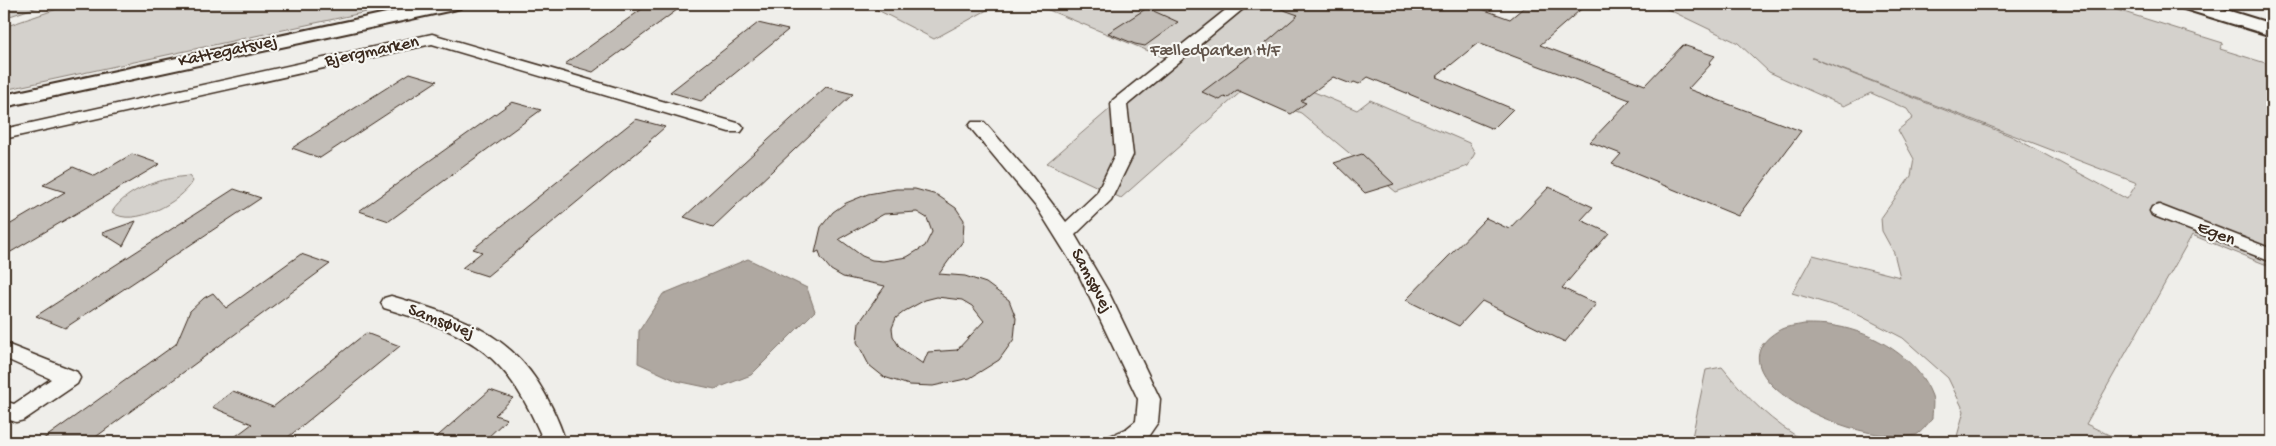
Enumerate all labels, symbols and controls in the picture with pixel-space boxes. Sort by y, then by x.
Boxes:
street label: Kattegatsvej [177,31,279,73]
street label: Bjergmarken [322,32,421,72]
park label: Fælledparken H/F [1149,41,1281,62]
street label: Egen [2194,217,2239,251]
street label: Samsøvej [1065,245,1117,317]
street label: Samsøvej [405,300,477,344]

